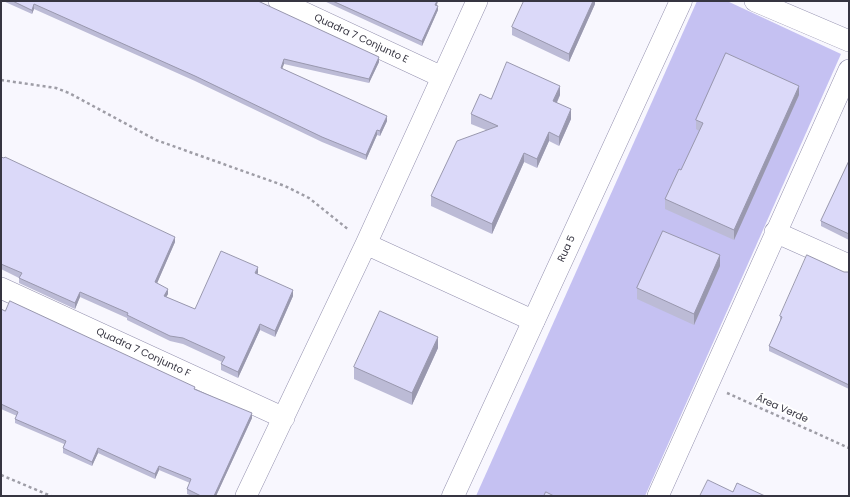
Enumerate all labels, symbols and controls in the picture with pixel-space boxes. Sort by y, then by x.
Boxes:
street label: Quadra 7 Conjunto E [312,12,410,66]
street label: Rua 5 [556,234,578,264]
street label: Quadra 7 Conjunto F [94,326,192,380]
street label: Área Verde [754,392,810,426]

